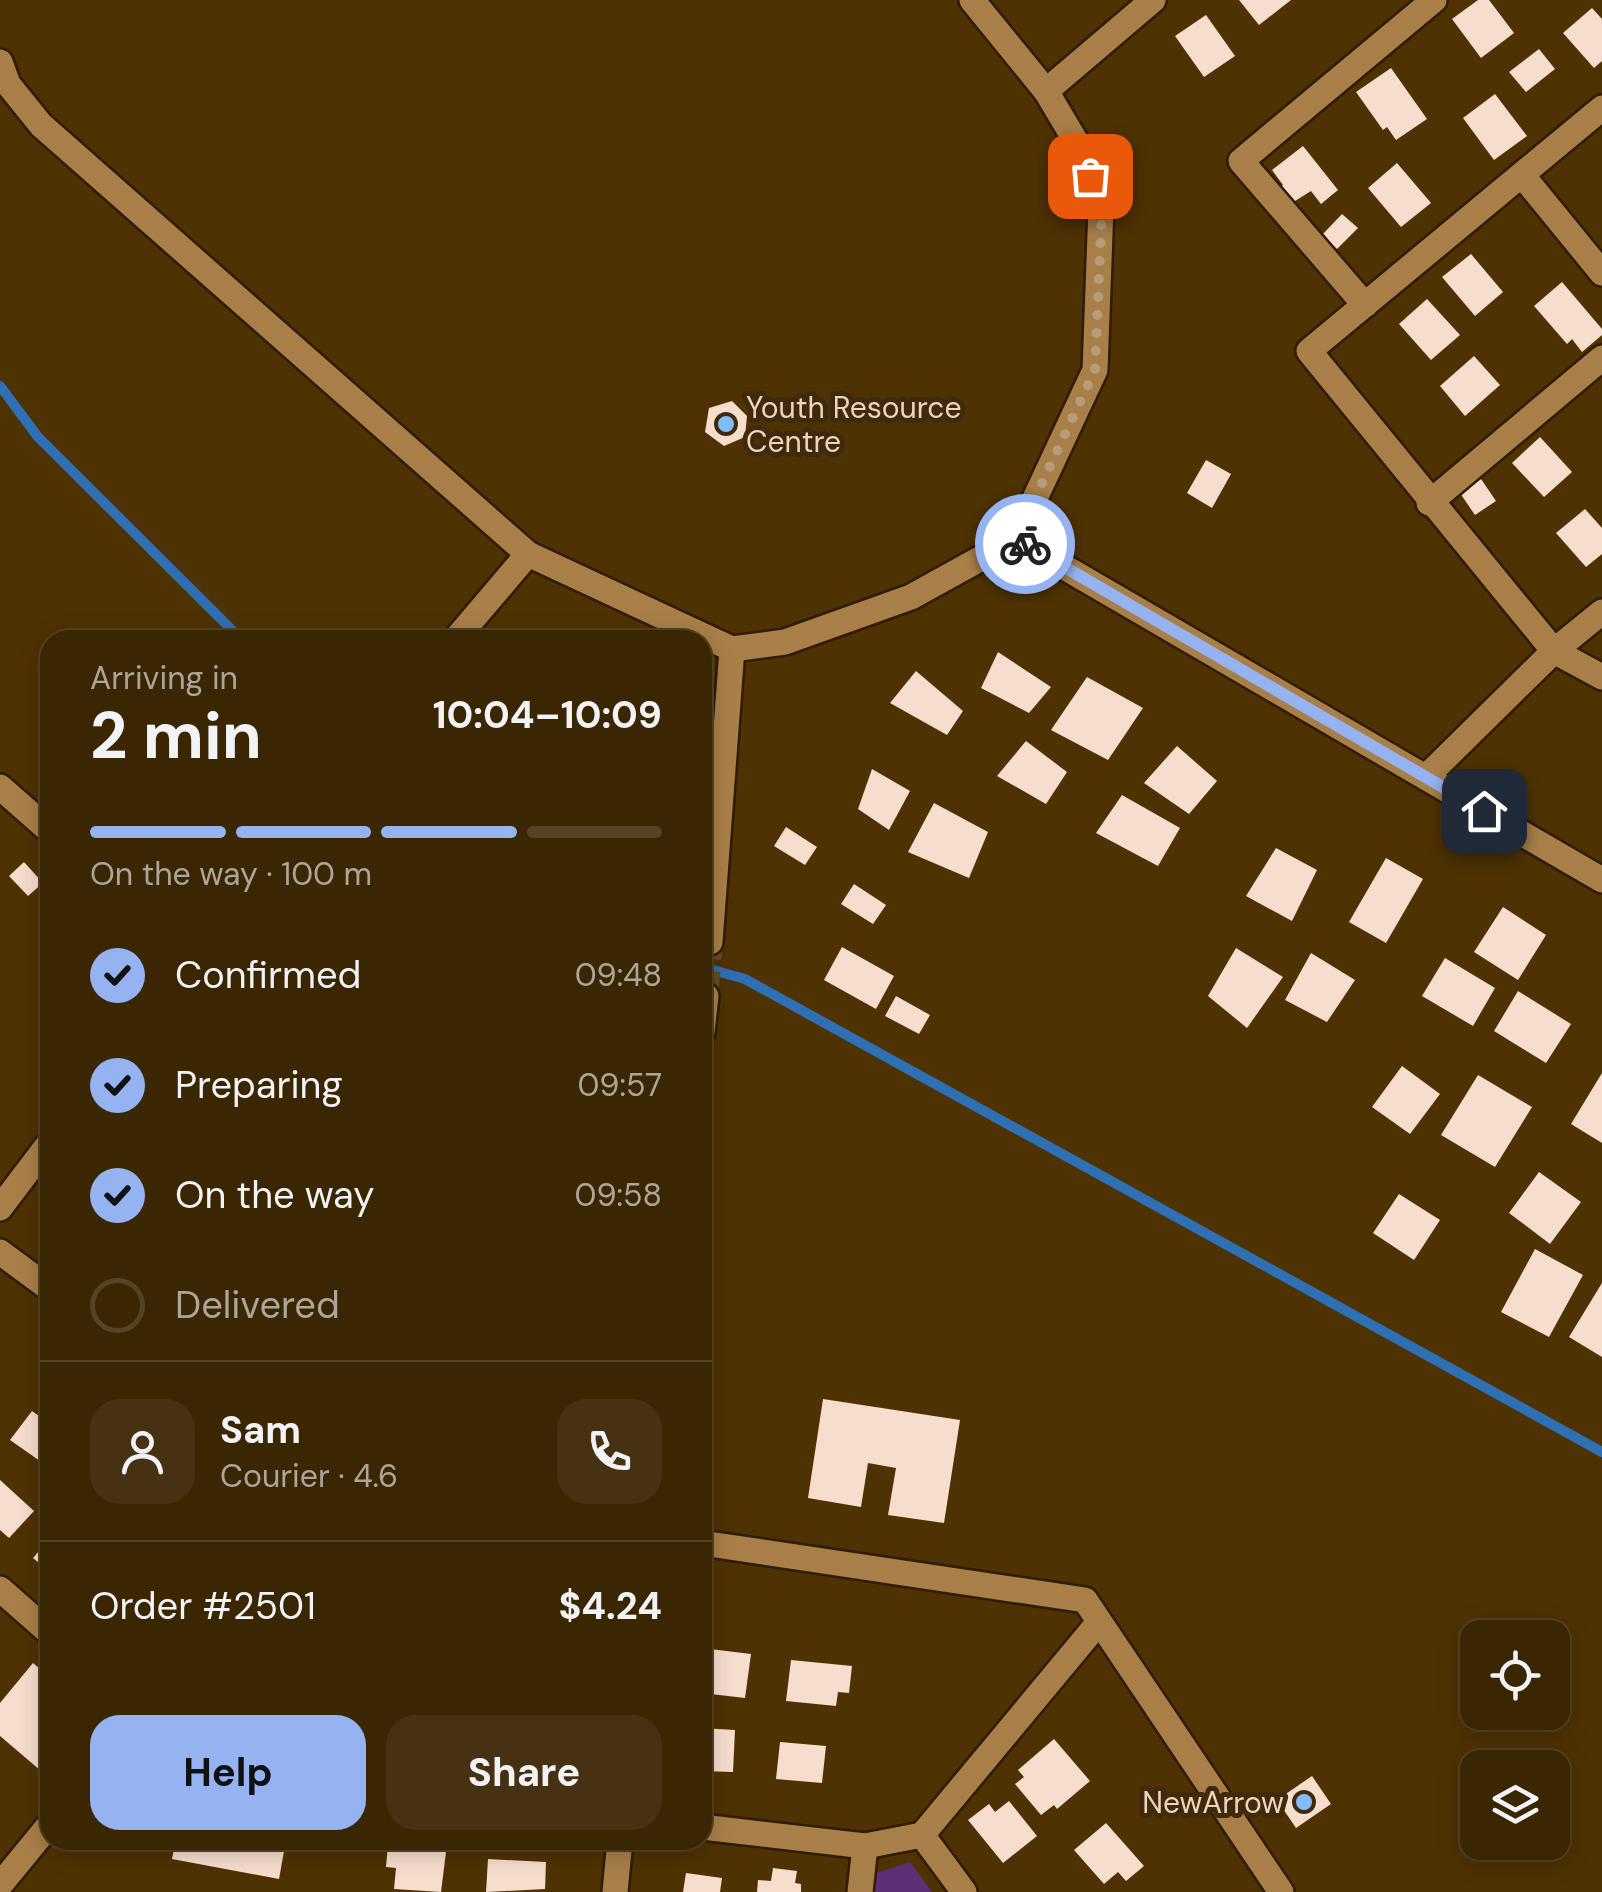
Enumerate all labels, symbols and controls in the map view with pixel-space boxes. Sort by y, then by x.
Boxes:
pin [1048,134,1133,219]
icon: bag [1063,149,1118,204]
place label: Youth Resource Centre [746,388,962,461]
marker: Youth Resource Centre [715,413,737,435]
courier [975,494,1075,594]
icon: bike [998,517,1053,572]
text: Arriving in [90,657,238,699]
text: 10:04–10:09 [433,690,662,740]
text: 2 min [90,694,262,778]
pin [1442,769,1527,854]
icon: home [1457,784,1512,839]
text: On the way · 100 m [90,853,372,895]
icon: check [90,948,145,1003]
text: Confirmed [175,950,361,1000]
text: 09:48 [575,954,662,996]
icon: check [90,1058,145,1113]
text: Preparing [175,1060,343,1110]
text: 09:57 [577,1064,662,1106]
icon: check [90,1168,145,1223]
text: On the way [175,1170,374,1220]
text: 09:58 [575,1174,662,1216]
text: Delivered [175,1280,340,1330]
button: person [90,1399,195,1504]
button: phone [557,1399,662,1504]
text: Sam [220,1405,301,1455]
text: Courier · 4.6 [220,1455,398,1497]
text: Order #2501 [90,1581,316,1631]
text: $4.24 [558,1581,662,1631]
map controls [1460,1620,1570,1860]
button: locate [1460,1620,1570,1730]
button: Help [90,1715,366,1830]
button: Share [386,1715,662,1830]
button: layers [1460,1750,1570,1860]
place label: NewArrow [1142,1783,1284,1822]
marker: NewArrow [1293,1791,1315,1813]

